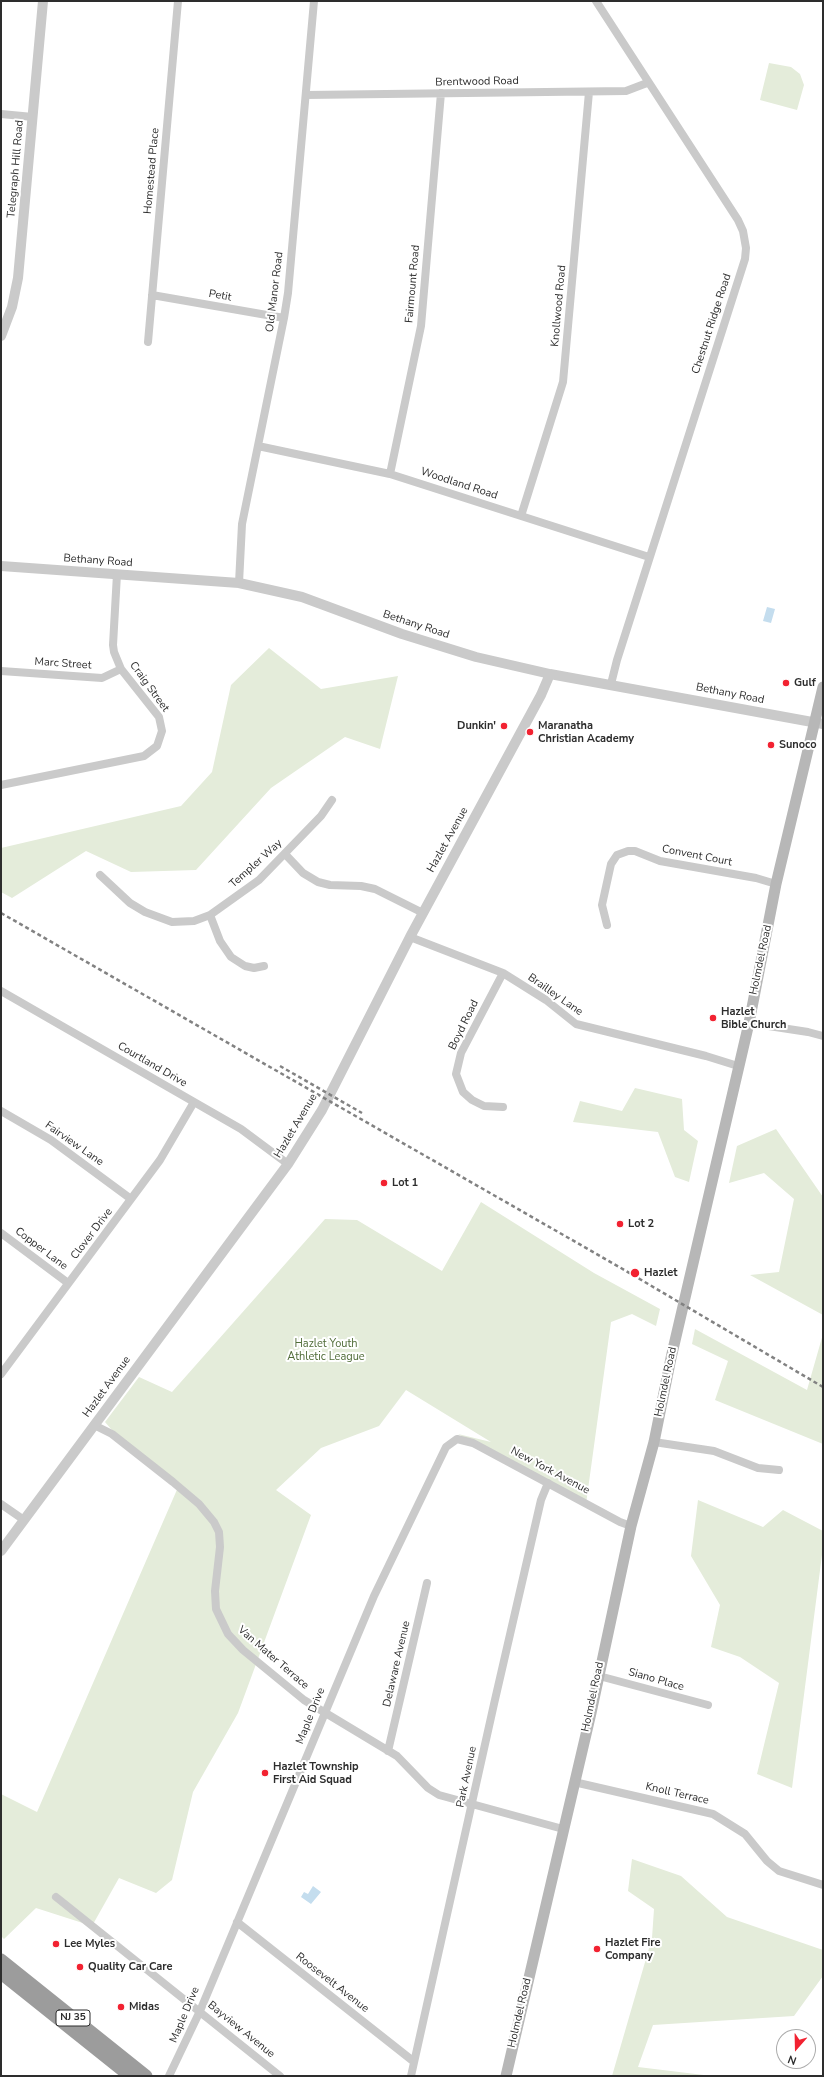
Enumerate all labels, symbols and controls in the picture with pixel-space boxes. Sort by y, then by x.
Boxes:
street label: Brentwood Road [435,75,519,89]
street label: Telegraph Hill Road [5,120,27,218]
street label: Homestead Place [142,127,162,215]
street label: Fairmount Road [403,244,423,324]
street label: Old Manor Road [264,251,286,333]
street label: Knollwood Road [549,265,569,347]
street label: Chestnut Ridge Road [690,272,734,376]
street label: Petit [208,288,232,304]
street label: Woodland Road [419,465,499,503]
street label: Bethany Road [63,552,133,570]
street label: Bethany Road [381,608,451,642]
street label: Marc Street [34,655,92,673]
street label: Craig Street [126,659,172,715]
place label: Gulf [794,676,816,690]
marker: Gulf [781,678,791,688]
street label: Bethany Road [695,681,765,707]
place label: Dunkin' [457,719,496,733]
place label: Maranatha Christian Academy [538,719,634,745]
marker: Dunkin' [499,721,509,731]
marker: Maranatha Christian Academy [525,727,535,737]
place label: Sunoco [779,738,816,752]
marker: Sunoco [766,740,776,750]
street label: Hazlet Avenue [425,805,471,875]
street label: Templer Way [227,837,285,891]
street label: Convent Court [661,843,733,869]
street label: Holmdel Road [747,924,775,996]
street label: Brailley Lane [525,971,585,1019]
street label: Boyd Road [446,998,482,1052]
place label: Hazlet Bible Church [721,1005,786,1031]
marker: Hazlet Bible Church [708,1013,718,1023]
street label: Courtland Drive [115,1040,189,1090]
street label: Hazlet Avenue [272,1092,320,1160]
street label: Fairview Lane [42,1119,106,1169]
place label: Lot 1 [392,1176,418,1190]
marker: Lot 1 [379,1178,389,1188]
street label: Clover Drive [68,1206,116,1262]
place label: Lot 2 [628,1217,654,1231]
marker: Lot 2 [615,1219,625,1229]
street label: Copper Lane [12,1225,70,1273]
place label: Hazlet [644,1266,677,1280]
marker: Hazlet [629,1267,641,1279]
park label: Hazlet Youth Athletic League [287,1337,365,1363]
street label: Holmdel Road [652,1346,680,1418]
street label: Hazlet Avenue [80,1354,134,1420]
street label: New York Avenue [508,1445,592,1497]
street label: Delaware Avenue [381,1620,413,1708]
street label: Van Mater Terrace [235,1624,311,1692]
street label: Holmdel Road [579,1661,607,1733]
street label: Siano Place [627,1666,685,1694]
street label: Maple Drive [294,1686,328,1746]
street label: Park Avenue [454,1745,480,1809]
place label: Hazlet Township First Aid Squad [273,1760,359,1786]
marker: Hazlet Township First Aid Squad [260,1768,270,1778]
street label: Knoll Terrace [644,1780,710,1808]
place label: Hazlet Fire Company [605,1936,660,1962]
place label: Lee Myles [64,1937,115,1951]
marker: Lee Myles [51,1939,61,1949]
marker: Hazlet Fire Company [592,1944,602,1954]
street label: Roosevelt Avenue [293,1950,371,2016]
place label: Quality Car Care [88,1960,172,1974]
marker: Quality Car Care [75,1962,85,1972]
street label: Holmdel Road [506,1977,534,2049]
street label: Maple Drive [167,1985,203,2045]
street label: Bayview Avenue [205,1999,277,2061]
place label: Midas [129,2000,159,2014]
marker: Midas [116,2002,126,2012]
road number: NJ 35 [56,2010,90,2026]
north arrow [776,2029,816,2069]
text: N [786,2051,799,2068]

